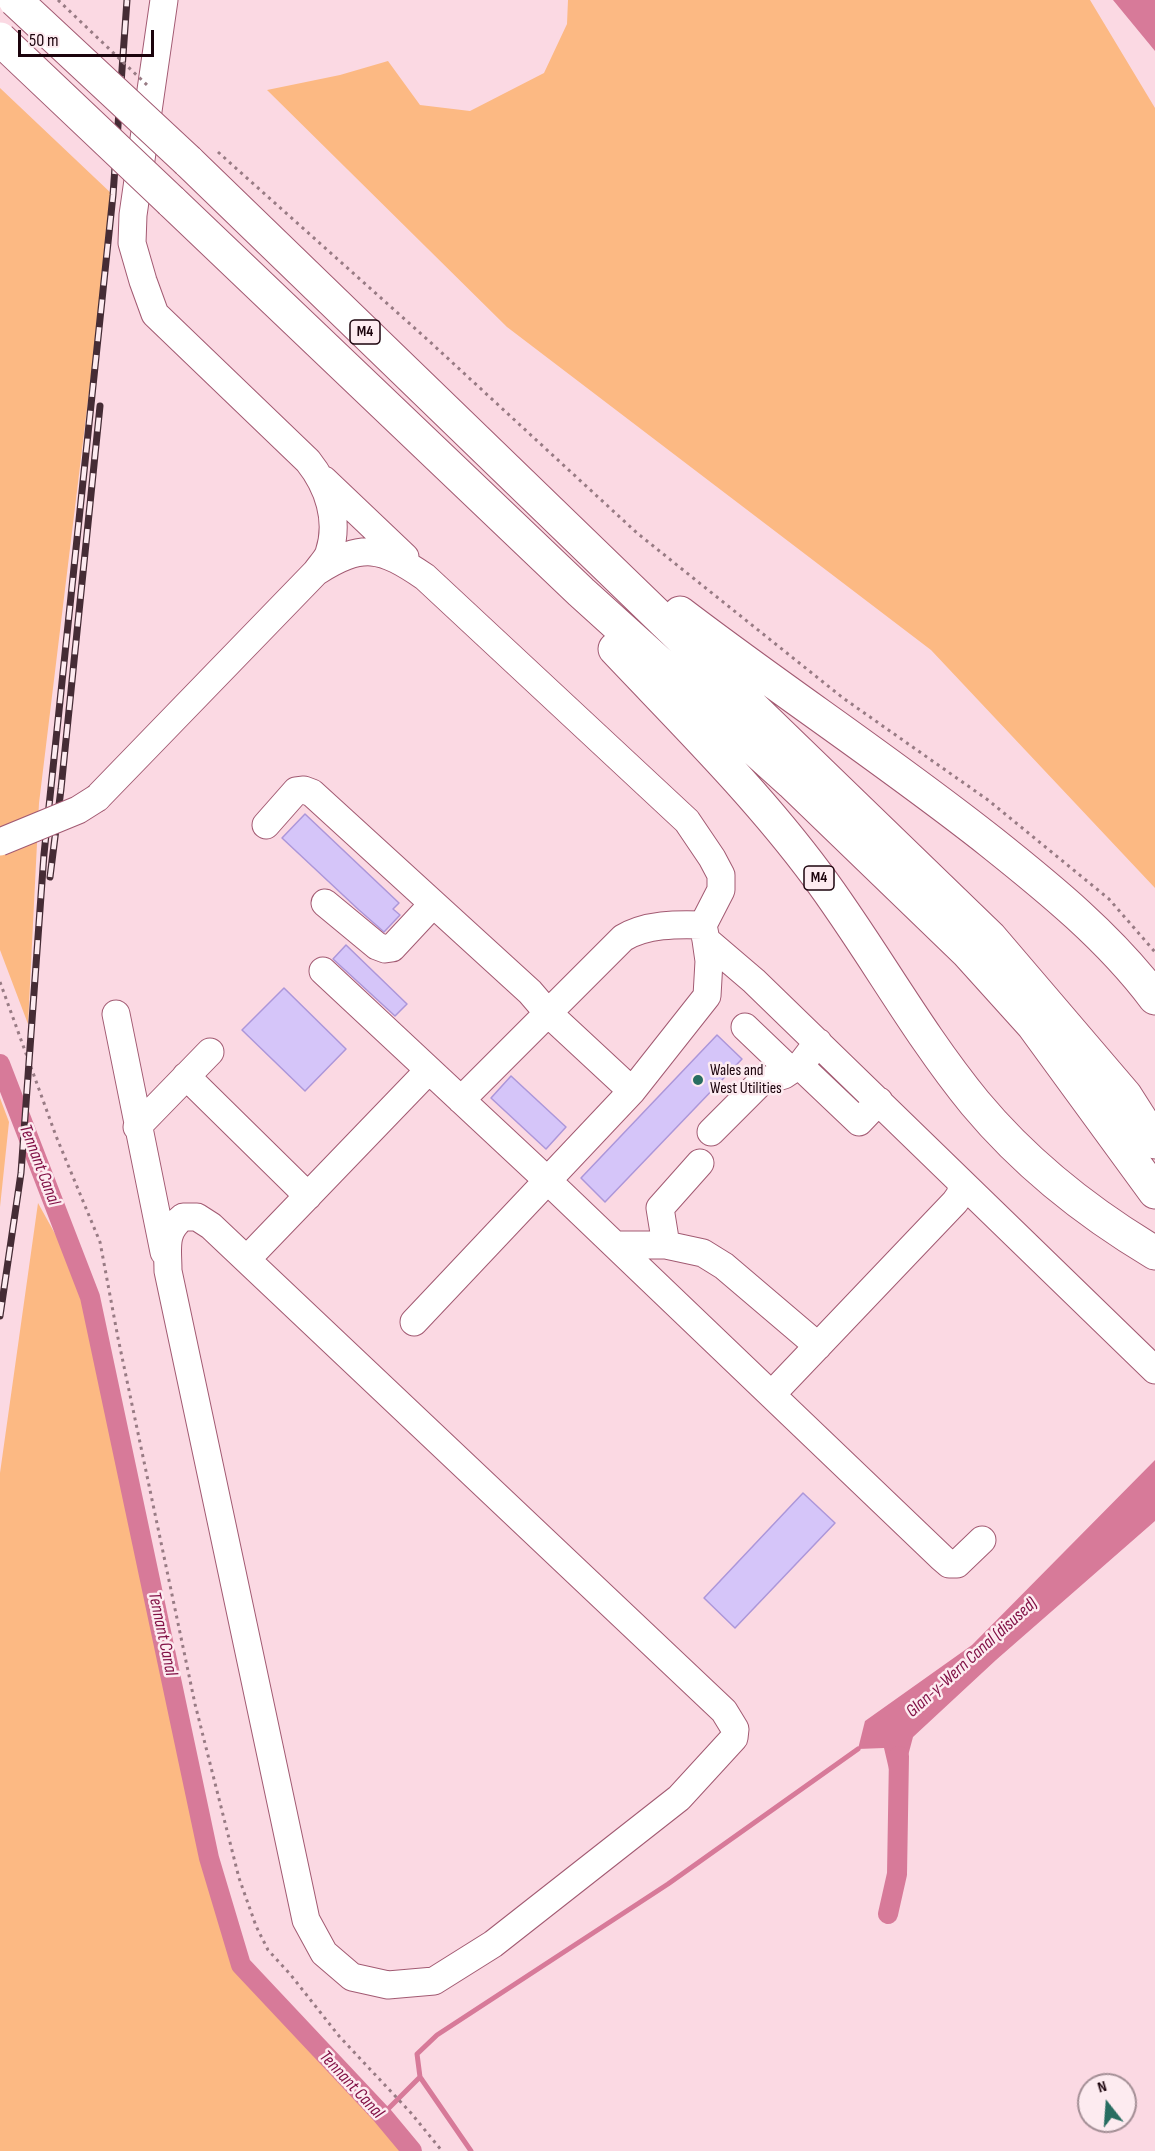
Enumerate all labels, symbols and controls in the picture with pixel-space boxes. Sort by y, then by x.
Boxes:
scale bar [21,18,158,56]
text: 50 m [29,30,59,51]
road number: M4 [350,320,380,344]
road number: M4 [804,866,834,890]
place label: Wales and West Utilities [710,1061,782,1099]
marker: Wales and West Utilities [691,1073,705,1087]
water label: Tennant Canal [14,1121,64,1209]
water label: Tennant Canal [143,1590,181,1678]
water label: Glan-y-Wern Canal (disused) [902,1593,1042,1723]
water label: Tennant Canal [314,2047,388,2123]
north arrow [1077,2073,1137,2133]
text: N [1095,2077,1109,2098]

